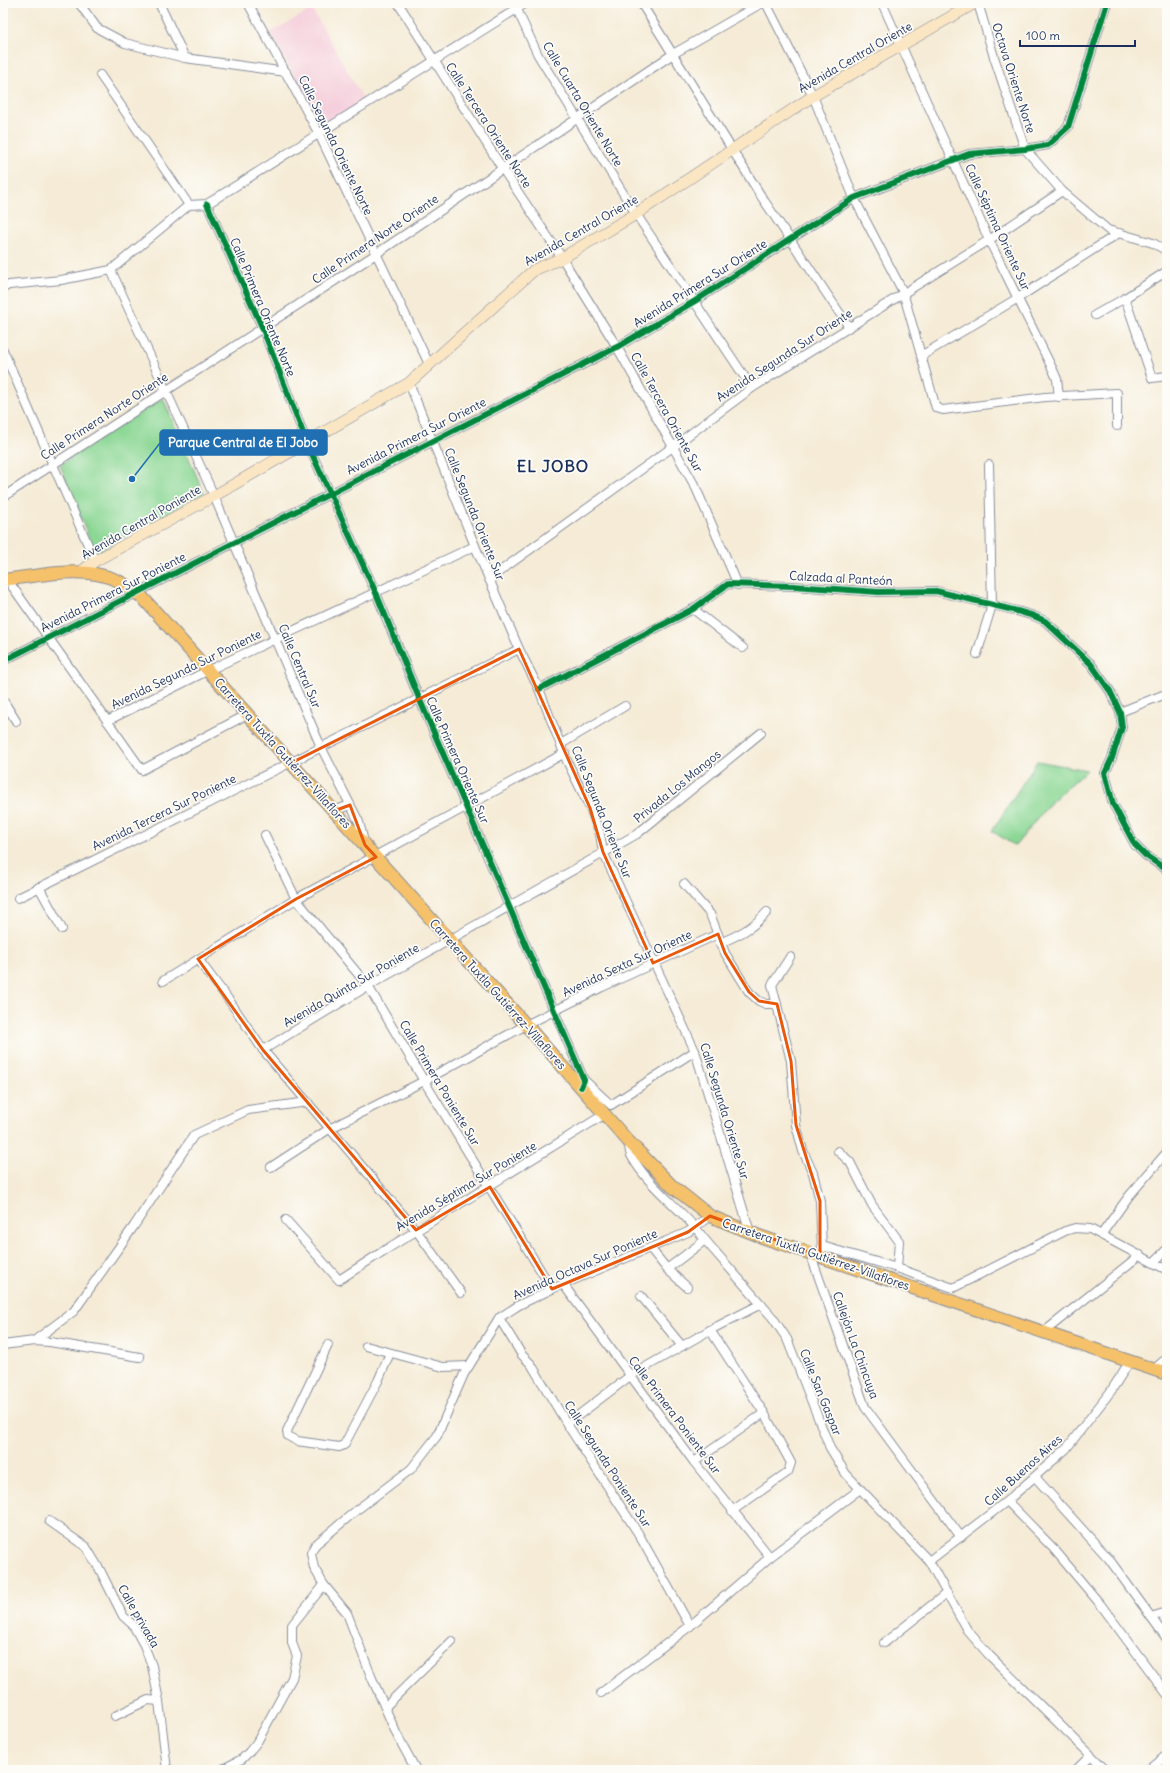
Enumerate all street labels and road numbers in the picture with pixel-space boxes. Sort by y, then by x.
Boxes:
street label: Avenida Central Oriente [795,18,915,96]
street label: Octava Oriente Norte [989,21,1039,135]
street label: Calle Cuarta Oriente Norte [540,39,626,169]
street label: Calle Tercera Oriente Norte [443,59,535,191]
street label: Calle Segunda Oriente Norte [296,73,376,217]
street label: Calle Séptima Oriente Sur [962,161,1034,293]
street label: Calle Primera Norte Oriente [309,191,441,287]
street label: Avenida Central Oriente [521,191,641,269]
street label: Calle Primera Oriente Norte [227,235,299,379]
street label: Avenida Primera Sur Oriente [630,236,770,330]
street label: Avenida Segunda Sur Oriente [713,305,855,405]
street label: Calle Tercera Oriente Sur [628,349,706,475]
street label: Calle Primera Norte Oriente [37,369,171,463]
street label: Avenida Primera Sur Oriente [344,394,488,478]
street label: Calle Segunda Oriente Sur [441,445,509,583]
street label: Avenida Central Poniente [79,482,203,562]
street label: Avenida Primera Sur Poniente [38,549,188,635]
street label: Calzada al Panteón [789,568,893,588]
street label: Calle Central Sur [276,622,325,710]
street label: Avenida Segunda Sur Poniente [108,626,264,712]
street label: Carretera Tuxtla Gutiérrez-Villaflores [211,675,355,831]
street label: Calle Primera Oriente Sur [423,694,493,826]
street label: Calle Segunda Oriente Sur [568,743,636,881]
street label: Privada Los Mangos [630,746,724,826]
street label: Avenida Tercera Sur Poniente [90,771,238,853]
street label: Carretera Tuxtla Gutiérrez-Villaflores [426,916,570,1072]
street label: Avenida Sexta Sur Oriente [560,926,694,1000]
street label: Avenida Quinta Sur Poniente [281,940,421,1030]
street label: Calle Primera Poniente Sur [396,1017,484,1149]
street label: Calle Segunda Oriente Sur [697,1041,753,1181]
street label: Avenida Séptima Sur Poniente [393,1138,539,1234]
street label: Carretera Tuxtla Gutiérrez-Villaflores [720,1215,912,1293]
street label: Avenida Octava Sur Poniente [510,1225,660,1303]
street label: Callejón La Chincuya [830,1289,882,1401]
street label: Calle San Gaspar [797,1346,845,1438]
street label: Calle Primera Poniente Sur [626,1353,724,1477]
street label: Calle Segunda Poniente Sur [561,1398,655,1530]
street label: Calle Buenos Aires [981,1431,1065,1509]
street label: Calle privada [115,1582,163,1650]

